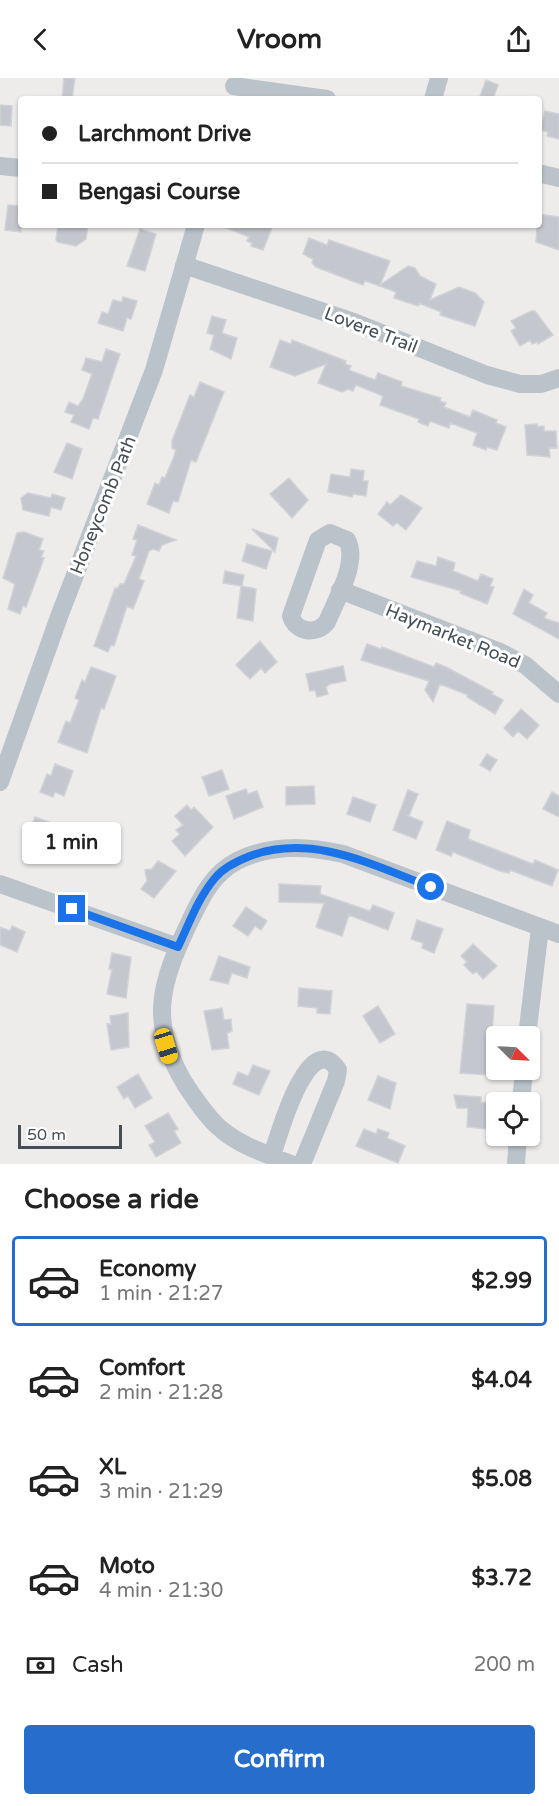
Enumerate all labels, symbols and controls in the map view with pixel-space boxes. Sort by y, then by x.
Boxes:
icon: back [24,23,57,56]
text: Vroom [237,23,322,56]
icon: share [502,23,535,56]
text: Larchmont Drive [78,121,251,147]
text: Bengasi Course [78,179,240,205]
street label: Lovere Trail [321,302,421,358]
street label: Honeycomb Path [65,433,141,577]
street label: Haymarket Road [382,599,524,673]
callout: 1 min [22,822,122,864]
text: 1 min [45,831,98,855]
route start [417,873,444,900]
route end [58,895,85,922]
car [152,1026,180,1066]
north arrow [486,1026,540,1080]
map controls [486,1026,540,1146]
button: locate [486,1092,540,1146]
scale bar [18,1122,122,1150]
text: 50 m [27,1125,66,1145]
text: Choose a ride [24,1183,199,1216]
icon: car [27,1254,81,1308]
text: Economy [99,1256,196,1282]
text: $2.99 [471,1268,532,1294]
text: 1 min · 21:27 [99,1282,223,1306]
icon: car [27,1353,81,1407]
text: Comfort [99,1355,185,1381]
text: $4.04 [471,1367,532,1393]
text: 2 min · 21:28 [99,1381,223,1405]
icon: car [27,1452,81,1506]
text: XL [99,1454,126,1480]
text: $5.08 [471,1466,532,1492]
text: 3 min · 21:29 [99,1480,223,1504]
icon: car [27,1551,81,1605]
text: Moto [99,1553,155,1579]
text: $3.72 [471,1565,532,1591]
text: 4 min · 21:30 [99,1579,223,1603]
icon: cash [24,1649,57,1682]
text: Cash [72,1652,124,1678]
text: 200 m [474,1653,535,1677]
button: Confirm [24,1725,535,1794]

